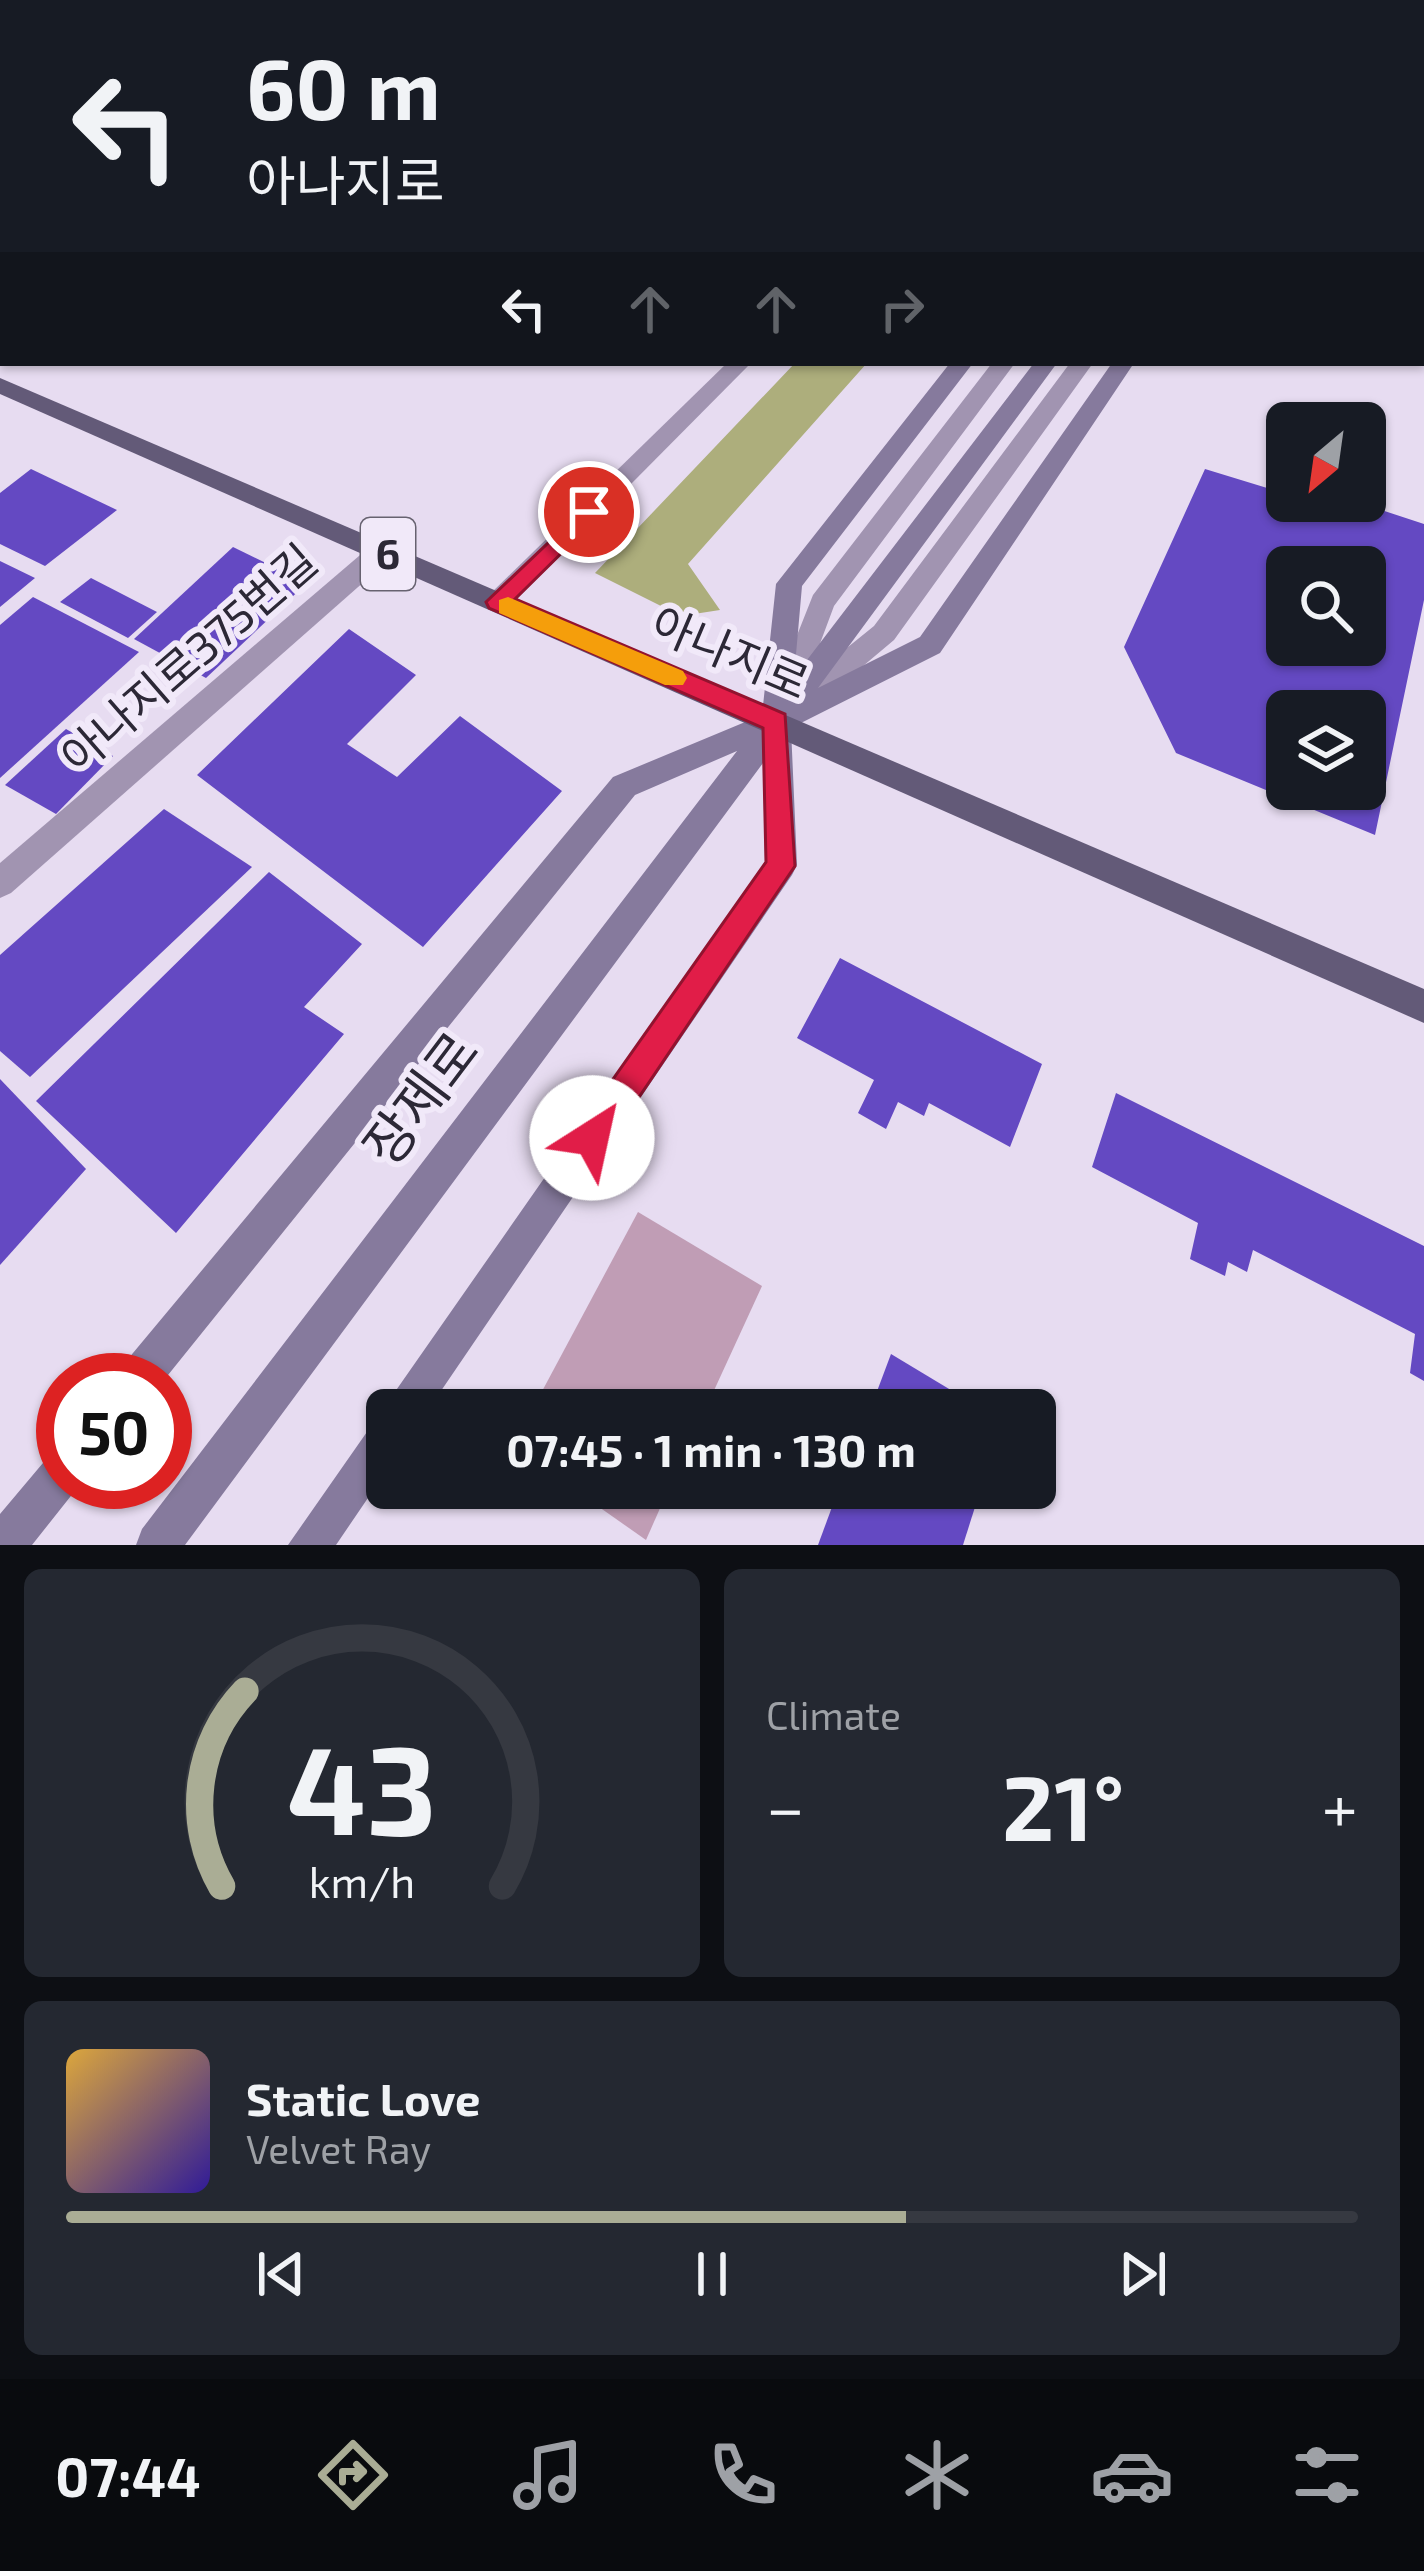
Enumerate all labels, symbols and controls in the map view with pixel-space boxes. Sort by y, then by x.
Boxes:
text: 60 m [246,36,441,137]
icon: left [48,48,204,204]
text: 아나지로 [246,147,445,212]
icon: left [491,276,557,342]
icon: ahead [617,276,683,342]
icon: ahead [743,276,809,342]
icon: right [869,276,935,342]
north arrow [1266,402,1386,522]
map controls [1266,402,1386,810]
pin [538,461,640,563]
icon: arrive [556,479,622,545]
road number: 6 [361,518,415,590]
street label: 아나지로375번길 [49,532,326,783]
button: search [1266,546,1386,666]
street label: 아나지로 [644,594,818,708]
button: layers [1266,690,1386,810]
street label: 장제로 [348,1018,490,1177]
position arrow [529,1075,655,1201]
speed limit sign: 50 [36,1353,192,1509]
text: 07:45 · 1 min · 130 m [506,1422,916,1476]
text: Climate [766,1691,901,1738]
text: 43 [287,1710,437,1860]
text: 21° [1002,1751,1124,1859]
text: − [766,1766,805,1845]
text: + [1322,1766,1358,1845]
text: km/h [309,1855,415,1907]
text: Static Love [246,2071,481,2125]
text: Velvet Ray [246,2125,431,2172]
icon: previous [248,2241,314,2307]
icon: pause [679,2241,745,2307]
icon: next [1110,2241,1176,2307]
icon: directions [311,2433,395,2517]
icon: music [506,2433,590,2517]
icon: phone [701,2433,785,2517]
icon: climate [895,2433,979,2517]
icon: car [1090,2433,1174,2517]
icon: filters [1285,2433,1369,2517]
text: 07:44 [55,2443,201,2508]

